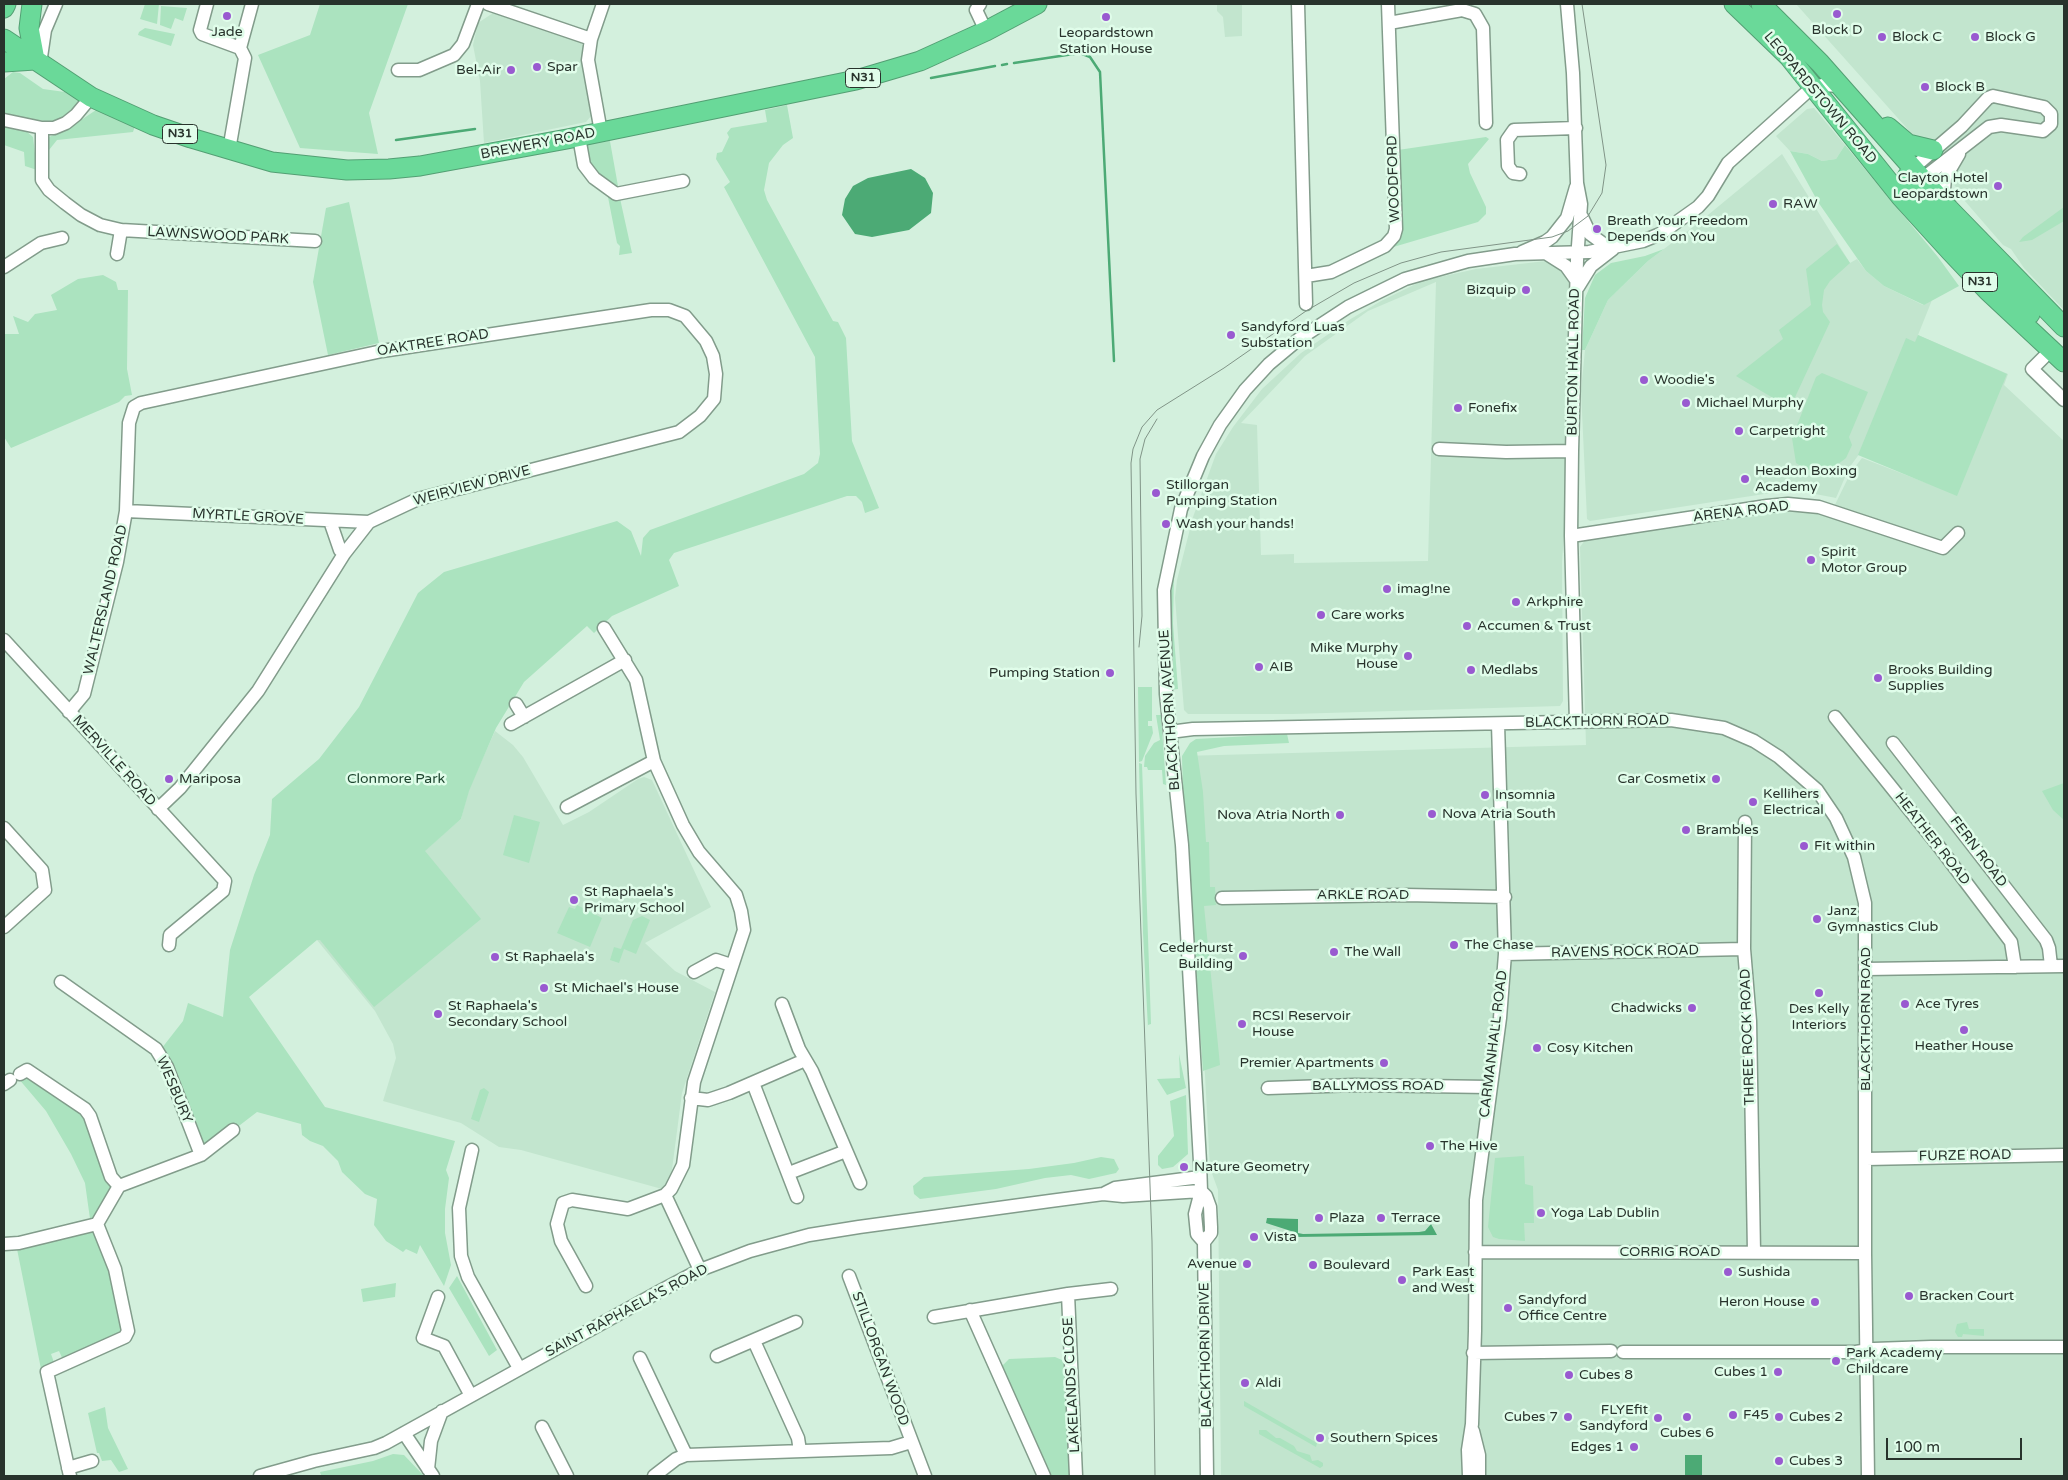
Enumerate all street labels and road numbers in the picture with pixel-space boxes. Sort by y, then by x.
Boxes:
street label: LEOPARDSTOWN ROAD [1760,29,1880,167]
road number: N31 [846,68,880,88]
road number: N31 [162,125,198,144]
street label: BREWERY ROAD [479,125,597,163]
street label: WOODFORD [1384,135,1404,223]
street label: LAWNSWOOD PARK [147,224,289,248]
road number: N31 [1962,272,1998,292]
street label: BURTON HALL ROAD [1564,288,1584,436]
street label: OAKTREE ROAD [376,326,490,360]
street label: WEIRVIEW DRIVE [412,462,532,510]
street label: ARENA ROAD [1692,498,1790,526]
street label: MYRTLE GROVE [192,506,304,528]
street label: WALTERSLAND ROAD [81,523,131,677]
street label: BLACKTHORN AVENUE [1156,629,1184,791]
street label: MERVILLE ROAD [69,712,159,810]
street label: BLACKTHORN ROAD [1525,712,1669,732]
street label: HEATHER ROAD [1891,789,1973,889]
street label: FERN ROAD [1946,813,2010,891]
street label: ARKLE ROAD [1317,887,1409,903]
street label: RAVENS ROCK ROAD [1551,942,1699,962]
street label: BLACKTHORN ROAD [1858,947,1874,1091]
street label: THREE ROCK ROAD [1737,968,1759,1106]
street label: CARMANHALL ROAD [1477,969,1511,1119]
street label: WESBURY [152,1054,196,1126]
street label: BALLYMOSS ROAD [1312,1078,1444,1094]
street label: FURZE ROAD [1919,1147,2011,1165]
street label: CORRIG ROAD [1619,1244,1721,1260]
street label: SAINT RAPHAELA’S ROAD [543,1261,711,1361]
street label: BLACKTHORN DRIVE [1196,1282,1216,1428]
street label: STILLORGAN WOOD [848,1290,912,1428]
street label: LAKELANDS CLOSE [1060,1317,1084,1453]

